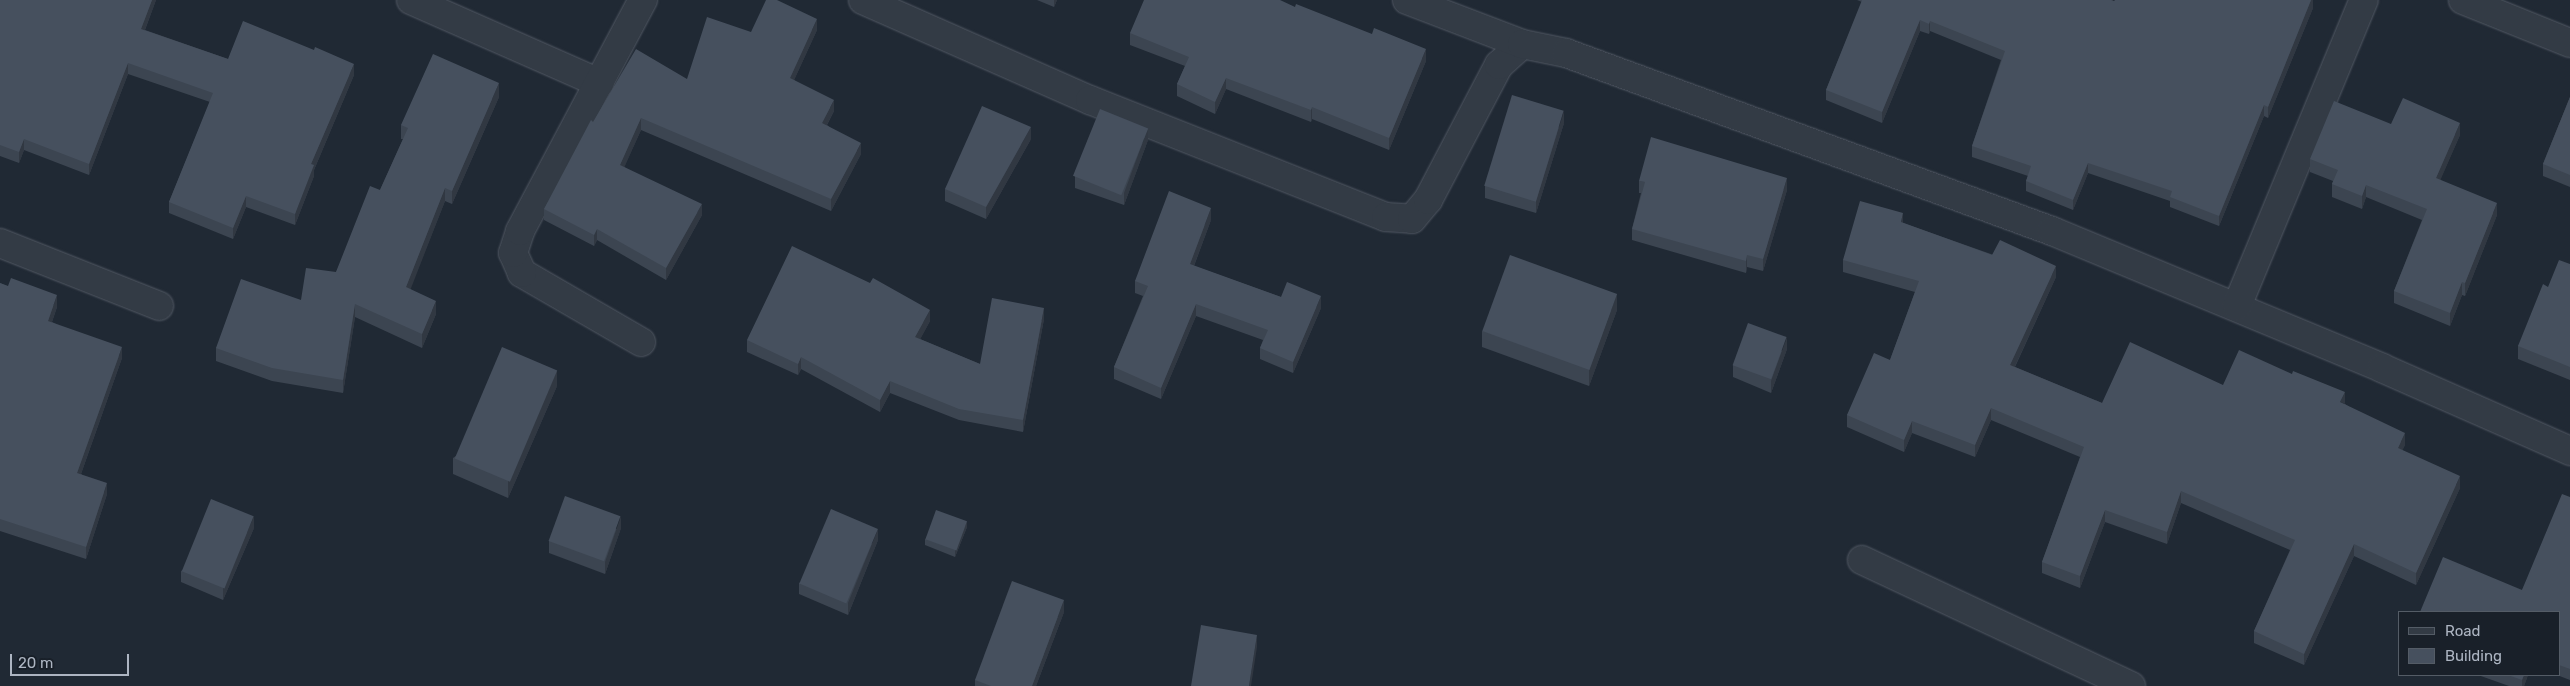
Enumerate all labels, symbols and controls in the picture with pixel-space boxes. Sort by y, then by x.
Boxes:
legend [2398,611,2560,676]
text: Road [2445,622,2481,640]
scale bar [12,644,131,676]
text: Building [2445,647,2502,665]
text: 20 m [18,654,53,672]

